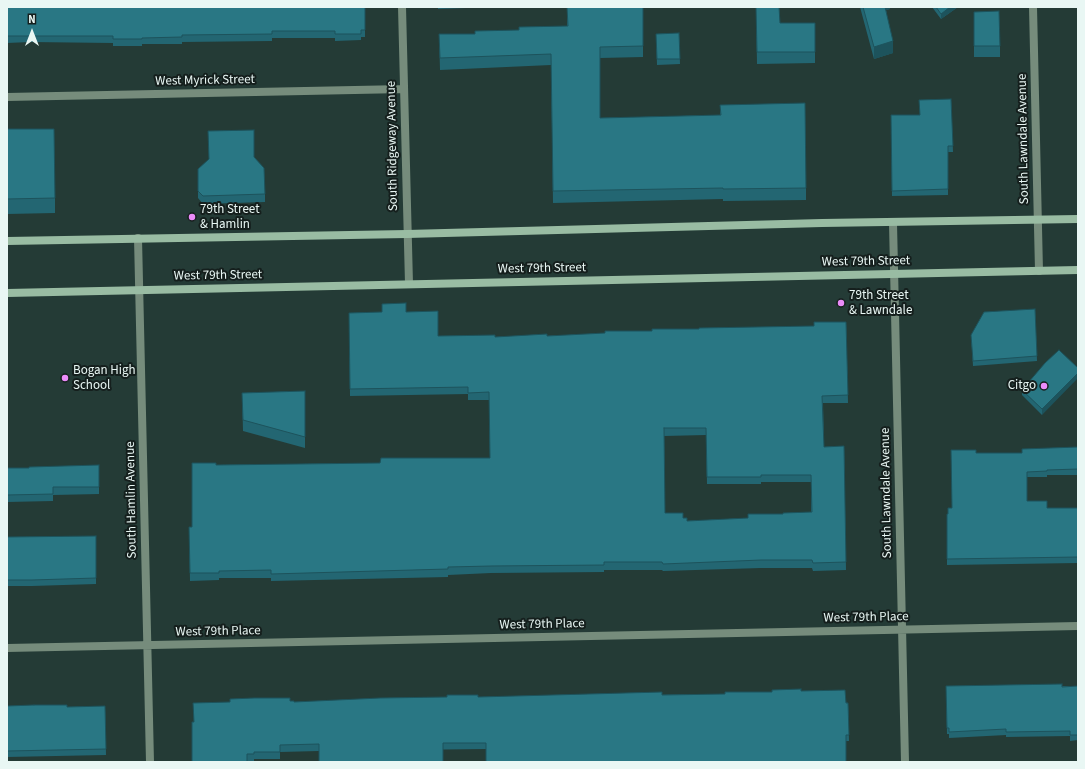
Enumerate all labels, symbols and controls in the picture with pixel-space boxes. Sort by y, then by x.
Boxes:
north arrow [12,12,52,52]
text: N [28,12,36,27]
street label: West Myrick Street [155,72,255,90]
street label: South Lawndale Avenue [1015,74,1033,204]
street label: South Ridgeway Avenue [384,81,402,211]
place label: 79th Street & Hamlin [200,202,260,233]
marker: 79th Street & Hamlin [187,212,197,222]
street label: West 79th Street [822,253,910,271]
street label: West 79th Street [498,260,586,278]
street label: West 79th Street [174,267,262,285]
place label: 79th Street & Lawndale [849,288,912,319]
marker: 79th Street & Lawndale [836,298,846,308]
place label: Bogan High School [73,363,136,394]
marker: Bogan High School [60,373,70,383]
place label: Citgo [1008,378,1036,394]
marker: Citgo [1039,381,1049,391]
street label: South Lawndale Avenue [878,428,896,558]
street label: South Hamlin Avenue [123,441,141,559]
street label: West 79th Place [823,609,909,627]
street label: West 79th Place [499,616,585,634]
street label: West 79th Place [175,623,261,641]

